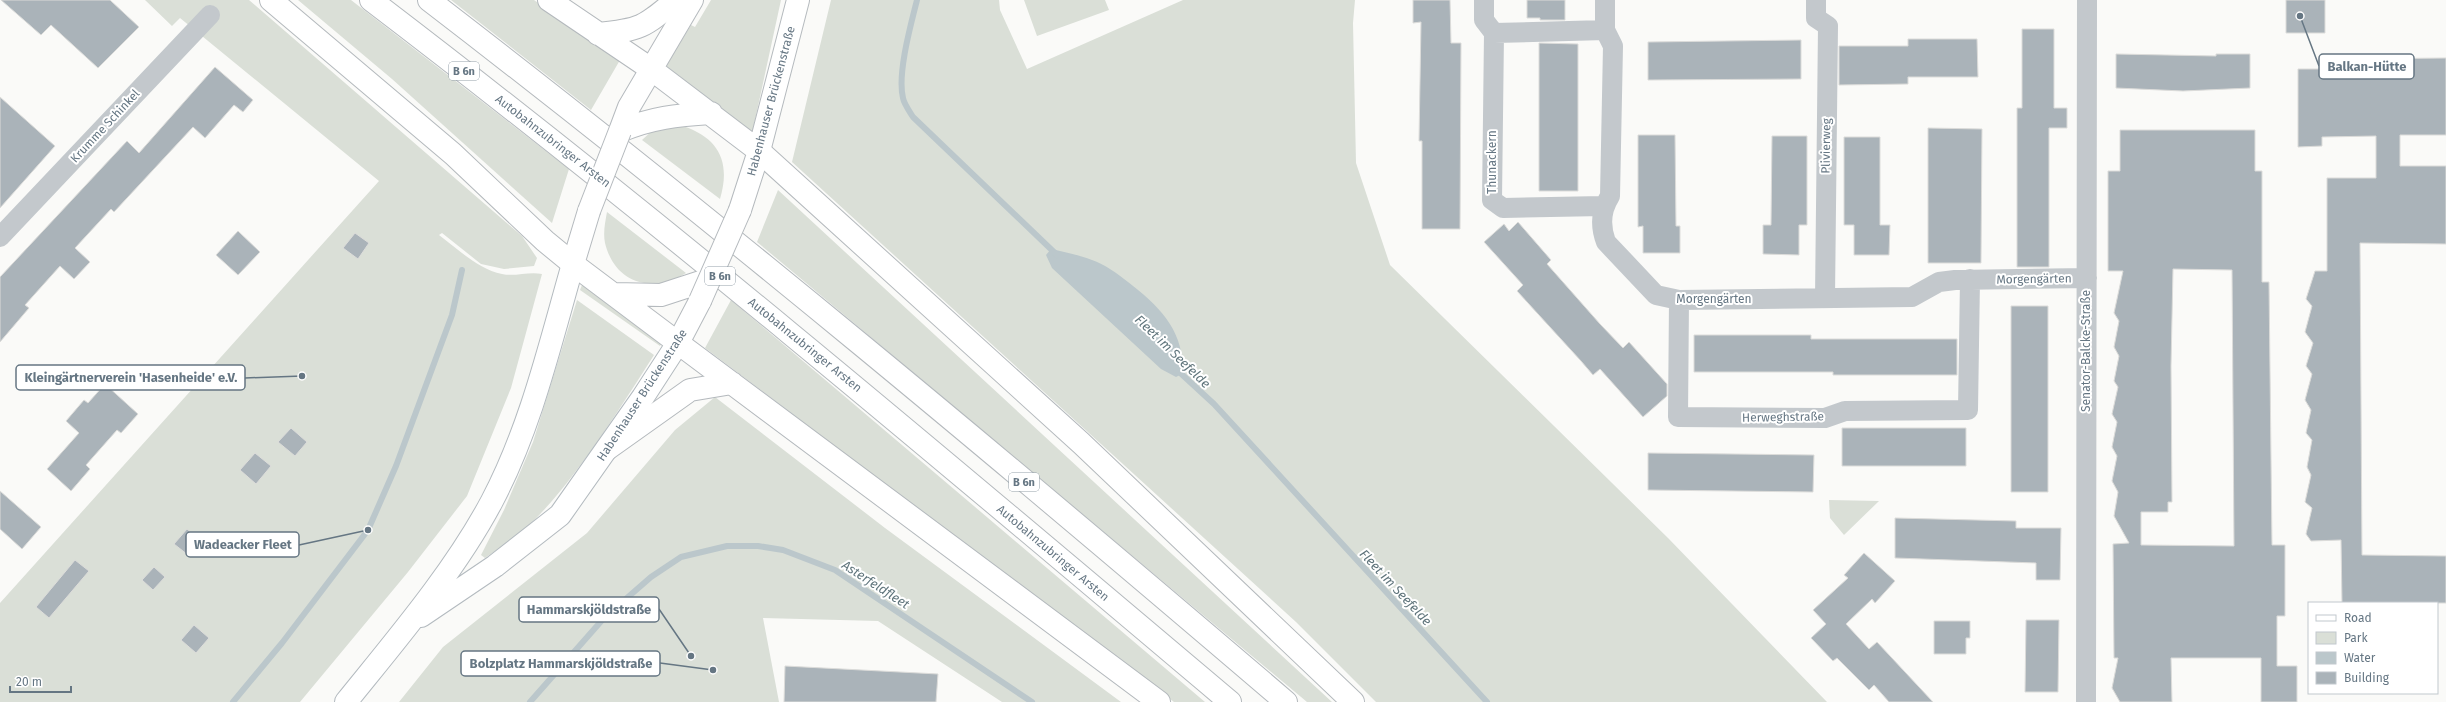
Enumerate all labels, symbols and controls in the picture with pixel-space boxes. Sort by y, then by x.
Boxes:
street label: Habenhauser Brückenstraße [744,25,798,177]
callout: Balkan-Hütte [2319,54,2414,79]
text: Balkan-Hütte [2328,59,2406,74]
road number: B 6n [449,62,479,80]
street label: Krumme Schinkel [68,86,143,165]
street label: Autobahnzubringer Arsten [493,92,613,190]
street label: Plivierweg [1819,117,1833,174]
street label: Thunackern [1485,130,1499,194]
road number: B 6n [705,267,735,285]
street label: Morgengärten [1996,271,2072,287]
street label: Senator-Balcke-Straße [2079,290,2093,412]
street label: Morgengärten [1676,292,1752,306]
street label: Autobahnzubringer Arsten [745,295,865,395]
water label: Fleet im Seefelde [1132,312,1213,391]
street label: Habenhauser Brückenstraße [594,326,690,464]
callout: Kleingärtnerverein 'Hasenheide' e.V. [16,365,245,390]
text: Kleingärtnerverein 'Hasenheide' e.V. [25,370,237,385]
street label: Herweghstraße [1742,409,1824,425]
road number: B 6n [1009,473,1039,491]
street label: Autobahnzubringer Arsten [994,502,1112,604]
callout: Wadeacker Fleet [186,532,299,557]
text: Wadeacker Fleet [194,537,293,552]
water label: Fleet im Seefelde [1357,546,1435,629]
water label: Asterfeldfleet [838,557,913,612]
callout: Hammarskjöldstraße [519,597,659,622]
text: Hammarskjöldstraße [527,602,651,617]
legend [2308,602,2438,694]
text: Road [2344,611,2372,625]
text: Park [2344,631,2368,645]
callout: Bolzplatz Hammarskjöldstraße [461,651,660,676]
text: Water [2344,651,2376,665]
text: Bolzplatz Hammarskjöldstraße [470,656,652,671]
scale bar [10,668,71,694]
text: Building [2344,671,2390,685]
text: 20 m [16,675,42,689]

